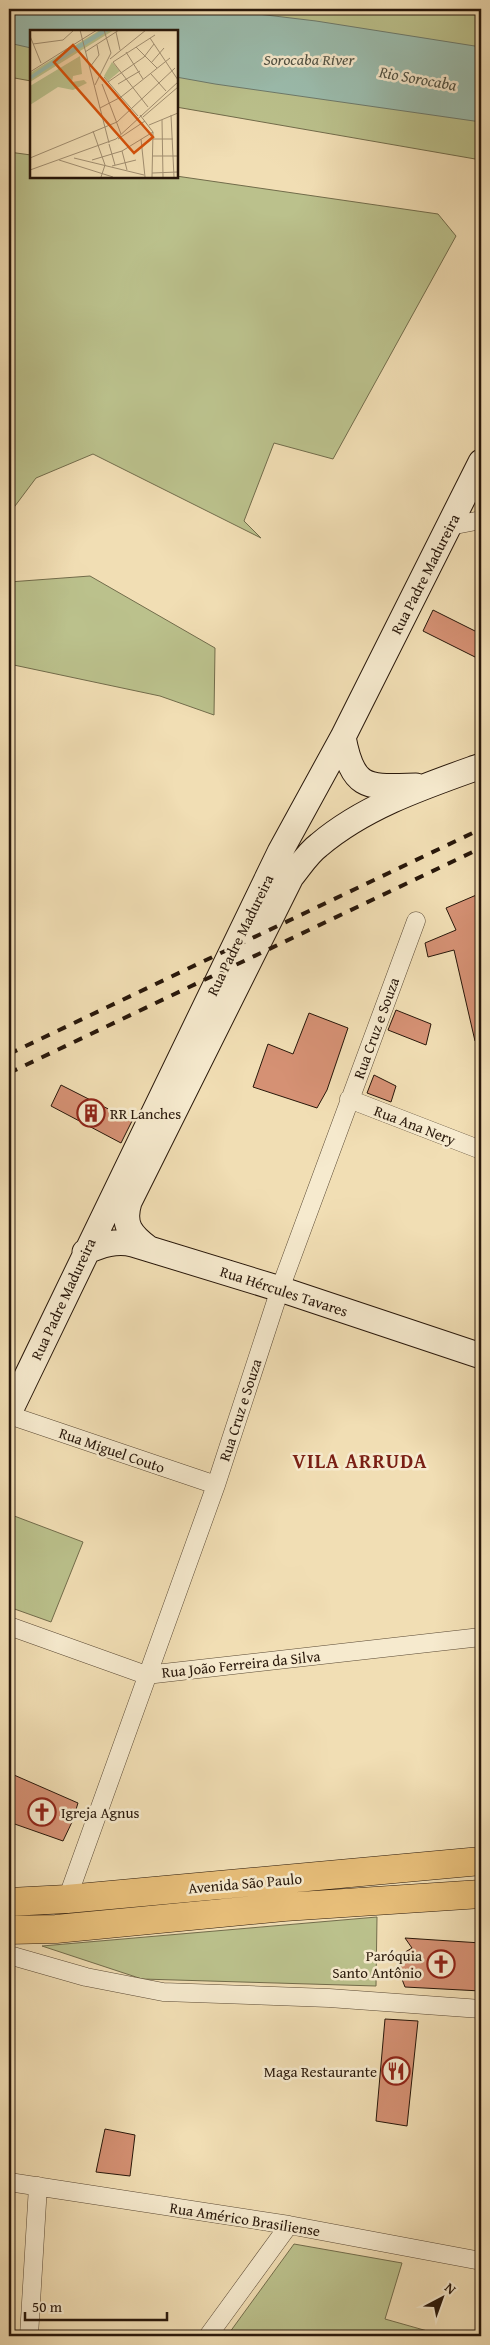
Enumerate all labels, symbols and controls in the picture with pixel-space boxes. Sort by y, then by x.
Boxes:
inset map [30,30,178,178]
water label: Sorocaba River [264,47,356,71]
water label: Rio Sorocaba [376,59,459,97]
street label: Rua Padre Madureira [386,510,464,638]
street label: Rua Padre Madureira [202,871,278,999]
street label: Rua Cruz e Souza [348,974,404,1082]
building icon: RR Lanches [76,1098,106,1128]
street label: Rua Ana Nery [371,1100,459,1150]
place label: RR Lanches [110,1103,181,1124]
street label: Rua Padre Madureira [25,1235,101,1363]
street label: Rua Hércules Tavares [217,1260,351,1322]
street label: Rua Cruz e Souza [214,1356,266,1464]
street label: Rua Miguel Couto [56,1422,168,1478]
district label: VILA ARRUDA [293,1446,427,1475]
street label: Rua João Ferreira da Silva [161,1645,321,1683]
church icon: Igreja Agnus [27,1797,57,1827]
place label: Igreja Agnus [61,1802,140,1823]
street label: Avenida São Paulo [187,1868,303,1898]
place label: Paróquia Santo Antônio [332,1945,422,1983]
church icon: Paróquia Santo Antônio [426,1949,456,1979]
restaurant icon: Maga Restaurante [381,2056,411,2086]
place label: Maga Restaurante [264,2061,377,2082]
street label: Rua Américo Brasiliense [168,2197,322,2241]
north arrow [418,2272,468,2322]
text: N [440,2278,461,2299]
scale bar [25,2290,168,2322]
text: 50 m [32,2296,63,2317]

